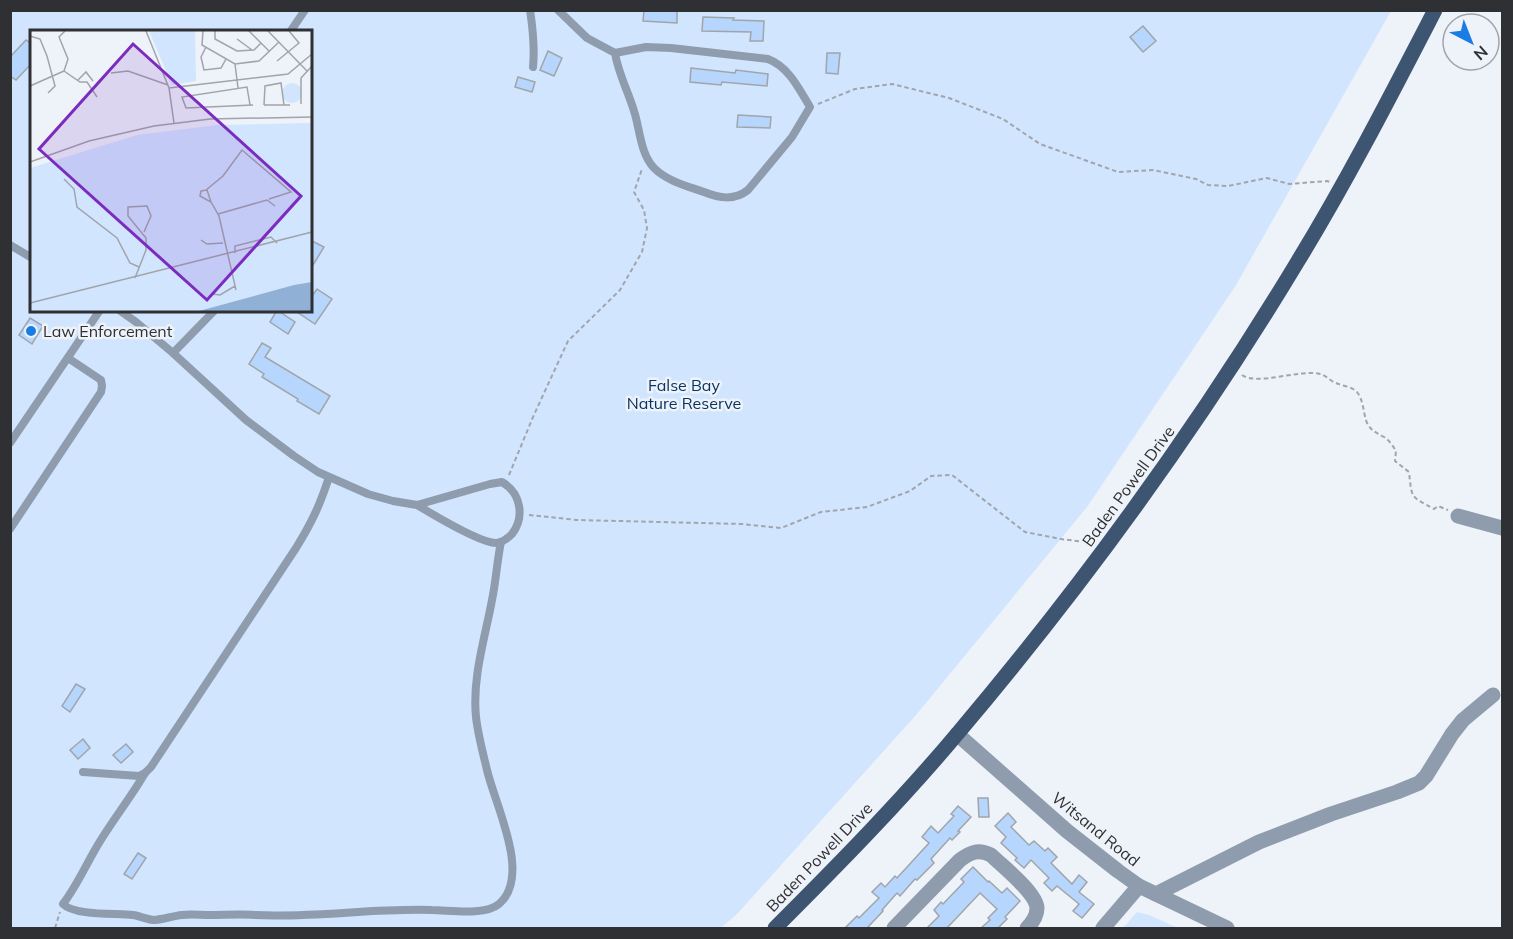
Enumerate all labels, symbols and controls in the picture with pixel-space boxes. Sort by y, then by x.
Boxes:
north arrow [1441,12,1501,72]
inset map [30,30,312,312]
text: N [1470,42,1492,65]
place label: Law Enforcement [43,321,173,341]
marker: Law Enforcement [24,324,38,338]
park label: False Bay Nature Reserve [627,375,741,413]
street label: Baden Powell Drive [1077,422,1179,550]
street label: Witsand Road [1048,788,1144,870]
street label: Baden Powell Drive [762,798,876,916]

